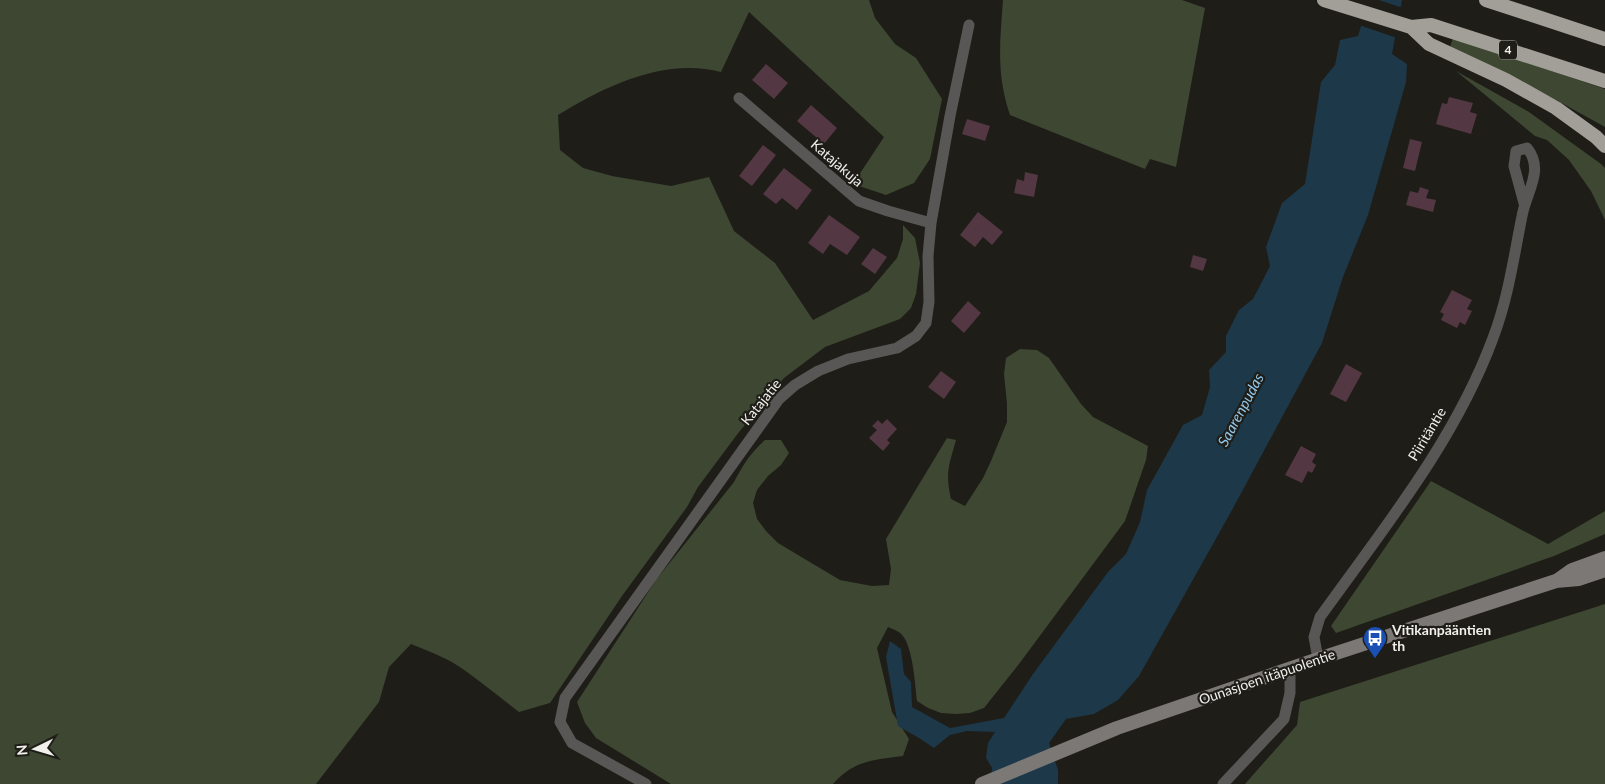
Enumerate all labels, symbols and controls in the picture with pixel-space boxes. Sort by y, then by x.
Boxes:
road number: 4 [1499,40,1517,60]
street label: Katajakuja [808,135,867,190]
water label: Saarenpudas [1213,370,1267,449]
street label: Katajatie [737,375,784,428]
street label: Piiritäntie [1404,404,1449,464]
place label: Vitikanpääntien th [1391,621,1491,654]
bus stop icon: Vitikanpääntien th [1362,625,1388,659]
street label: Ounasjoen itäpuolentie [1196,645,1337,708]
north arrow [10,724,60,774]
text: N [13,744,30,756]

